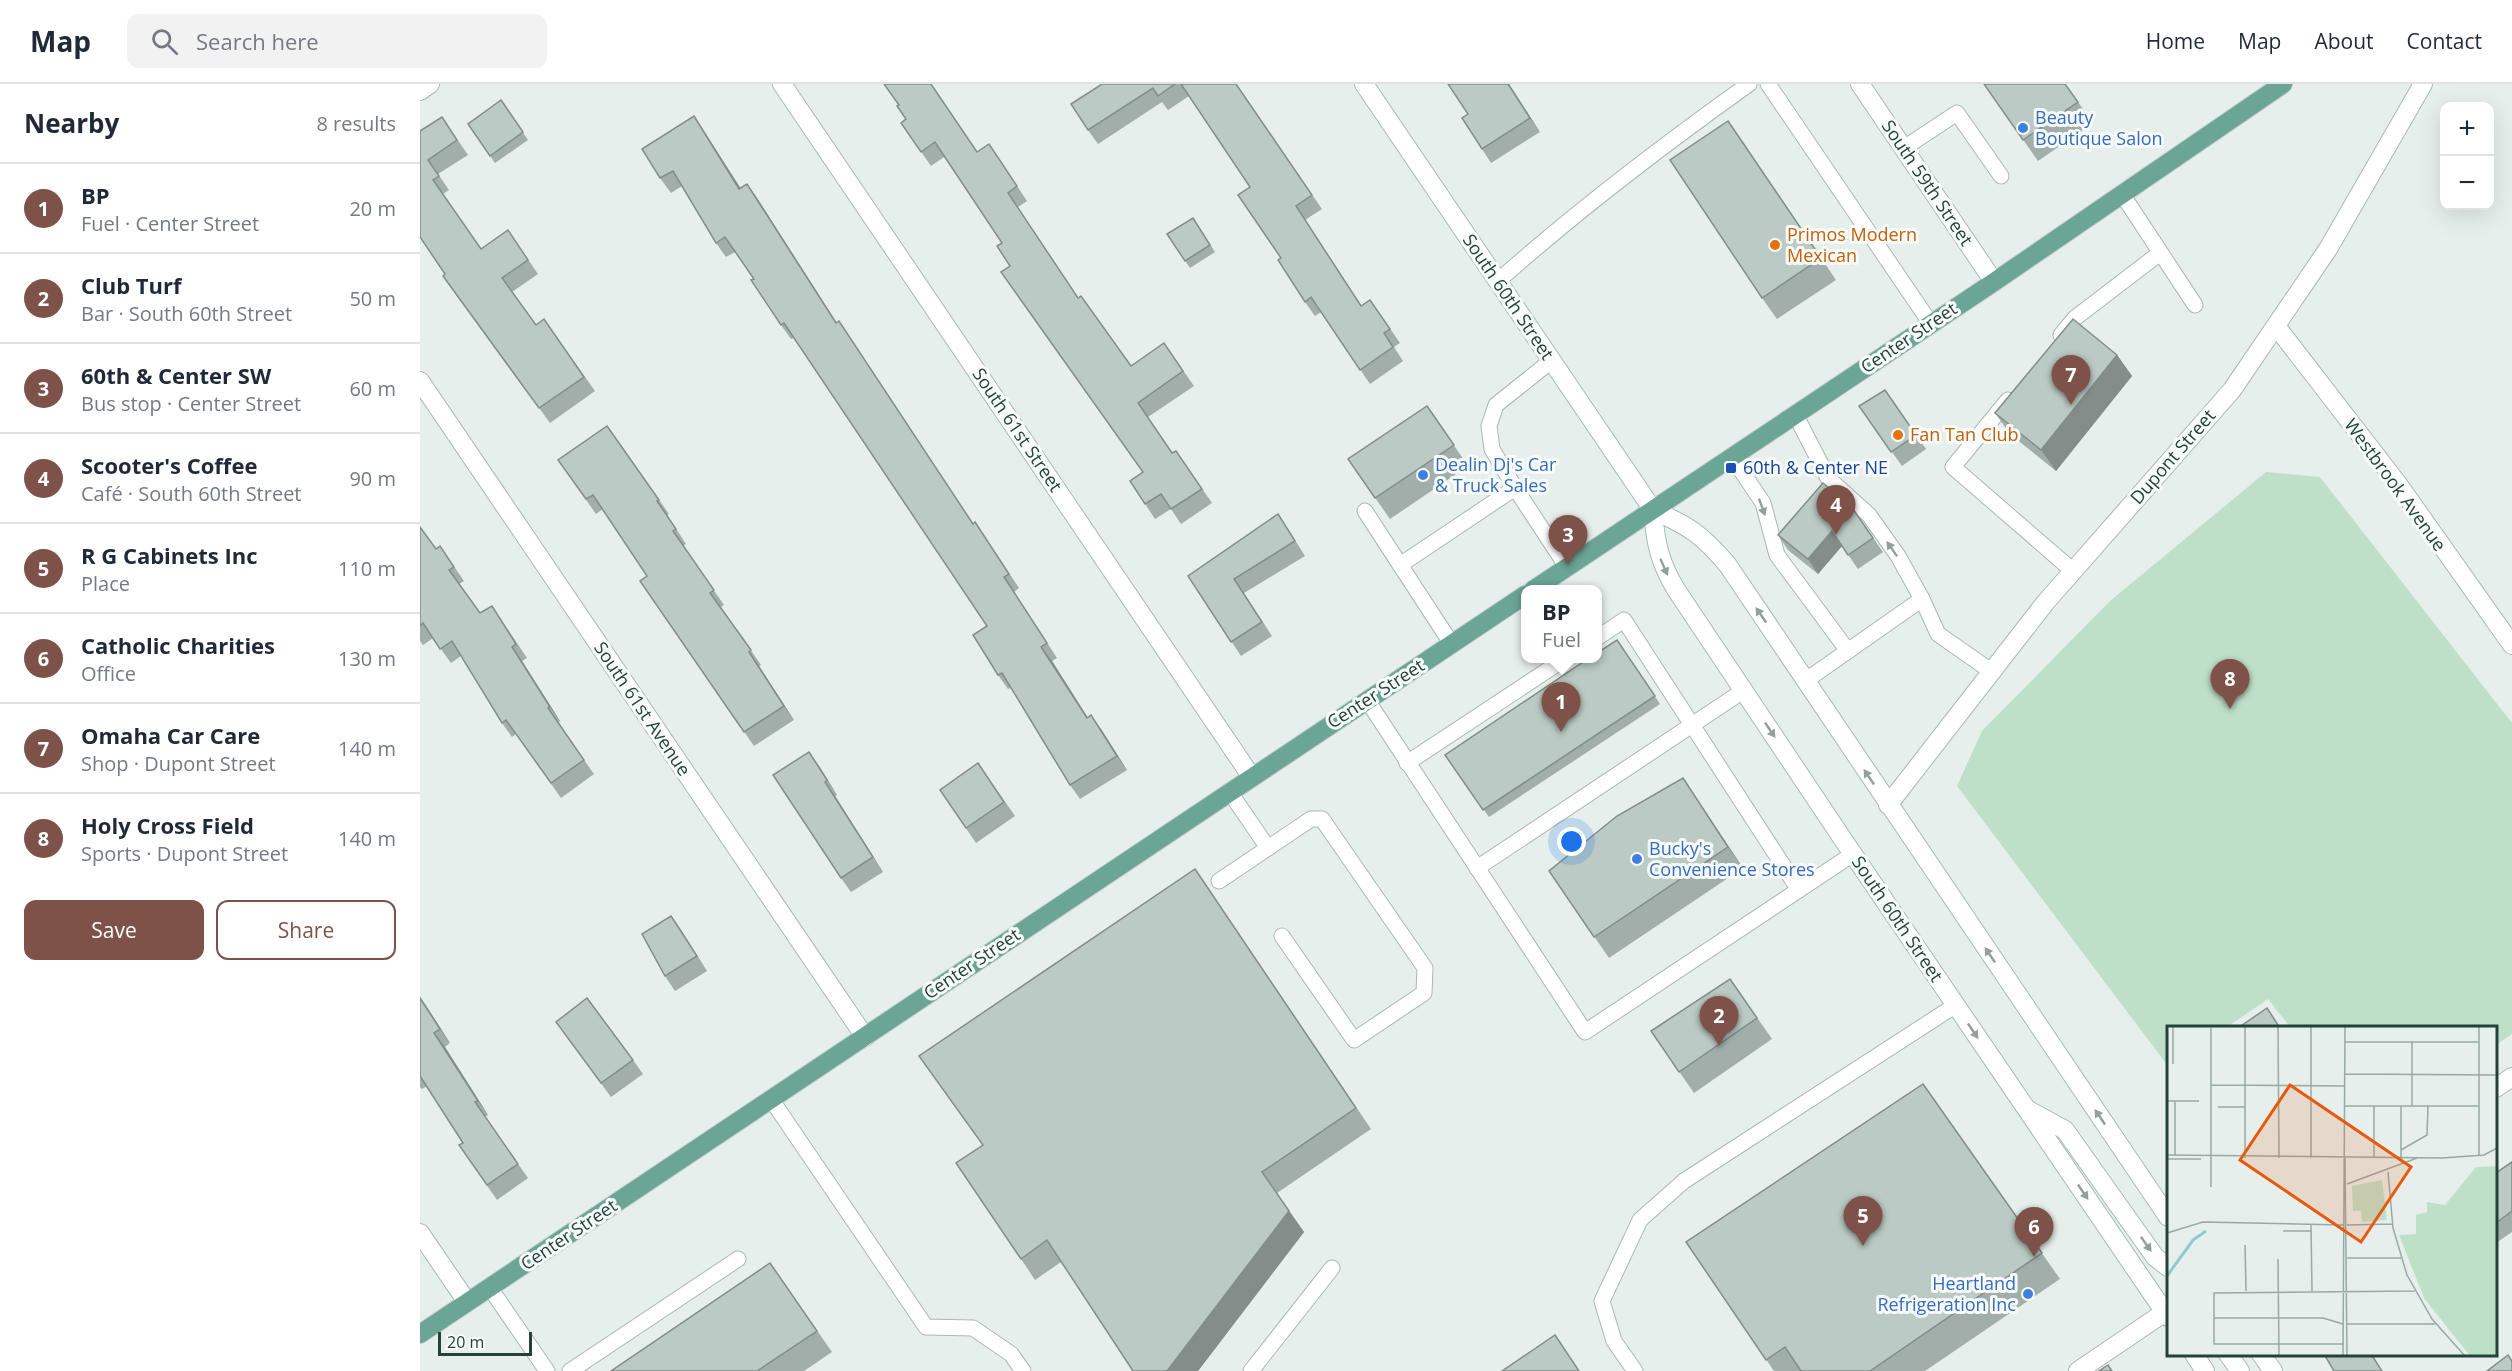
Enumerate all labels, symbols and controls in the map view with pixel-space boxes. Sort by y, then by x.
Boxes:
search box [127,14,547,68]
text: Map [30,22,91,60]
icon: search [148,25,181,58]
text: Search here [196,26,319,56]
text: Home [2146,27,2205,55]
text: Map [2238,27,2281,55]
text: About [2314,27,2374,55]
text: Contact [2407,27,2482,55]
map controls [2440,102,2494,210]
button: + [2440,102,2494,156]
text: Nearby [24,105,119,141]
place label: Beauty Boutique Salon [2035,105,2163,150]
text: 8 results [316,110,396,137]
street label: South 59th Street [1877,115,1979,250]
marker: Beauty Boutique Salon [2016,121,2030,135]
button: − [2440,156,2494,210]
text: BP [81,180,110,210]
text: 1 [38,195,49,222]
text: 20 m [349,195,396,222]
text: Fuel · Center Street [81,210,259,237]
place label: Primos Modern Mexican [1787,222,1917,267]
street label: South 60th Street [1458,229,1560,364]
marker: Primos Modern Mexican [1768,238,1782,252]
text: Club Turf [81,270,182,300]
text: 2 [38,285,49,312]
text: 50 m [349,285,396,312]
street label: Center Street [1856,296,1961,378]
text: Bar · South 60th Street [81,300,292,327]
pin: 7 [2052,356,2090,405]
text: 60th & Center SW [81,360,271,390]
street label: South 61st Street [968,363,1068,496]
text: 3 [38,375,49,402]
text: 60 m [349,375,396,402]
text: Bus stop · Center Street [81,390,301,417]
street label: Dupont Street [2124,404,2220,509]
street label: Westbrook Avenue [2340,413,2452,556]
place label: Fan Tan Club [1910,422,2019,446]
marker: Fan Tan Club [1891,428,1905,442]
text: Scooter's Coffee [81,450,257,480]
place label: Dealin Dj's Car & Truck Sales [1435,452,1557,497]
place label: 60th & Center NE [1743,455,1888,479]
marker: 60th & Center NE [1724,461,1738,475]
text: 4 [38,465,49,492]
text: 90 m [349,465,396,492]
marker: Dealin Dj's Car & Truck Sales [1416,468,1430,482]
text: Café · South 60th Street [81,480,302,507]
pin: 4 [1816,486,1856,535]
one-way arrow [1758,498,1768,516]
pin: 3 [1548,516,1588,565]
text: R G Cabinets Inc [81,540,258,570]
one-way arrow [1886,541,1898,557]
text: 5 [38,555,49,582]
text: 110 m [338,555,396,582]
one-way arrow [1659,558,1669,576]
text: Place [81,570,130,597]
popup [1521,585,1602,663]
text: BP [1542,596,1571,626]
one-way arrow [1755,606,1766,623]
text: Fuel [1542,626,1581,653]
text: Catholic Charities [81,630,275,660]
street label: South 61st Avenue [589,637,697,780]
text: 6 [38,645,49,672]
text: 130 m [338,645,396,672]
street label: Center Street [1322,653,1429,734]
text: Office [81,660,136,687]
pin: 8 [2210,660,2250,709]
pin: 1 [1542,682,1580,732]
text: Omaha Car Care [81,720,260,750]
one-way arrow [1764,722,1775,738]
text: 7 [38,735,49,762]
text: 140 m [338,735,396,762]
text: Shop · Dupont Street [81,750,276,777]
one-way arrow [1863,769,1875,785]
text: Holy Cross Field [81,810,254,840]
text: 8 [38,825,49,852]
text: 140 m [338,825,396,852]
your location [1557,827,1586,856]
place label: Bucky's Convenience Stores [1649,836,1815,881]
text: Sports · Dupont Street [81,840,288,867]
street label: South 60th Street [1847,851,1949,986]
marker: Bucky's Convenience Stores [1630,852,1644,866]
button: Save [24,900,204,960]
button: Share [216,900,396,960]
street label: Center Street [919,922,1024,1004]
one-way arrow [1985,947,1996,964]
pin: 2 [1700,996,1738,1046]
one-way arrow [1967,1022,1979,1038]
inset map [2167,1026,2497,1356]
one-way arrow [2094,1109,2106,1125]
one-way arrow [2077,1183,2089,1199]
street label: Center Street [516,1193,621,1275]
pin: 5 [1844,1196,1882,1246]
pin: 6 [2014,1208,2054,1257]
one-way arrow [2140,1236,2152,1252]
place label: Heartland Refrigeration Inc [1877,1271,2016,1316]
marker: Heartland Refrigeration Inc [2021,1287,2035,1301]
scale bar [438,1329,532,1356]
text: 20 m [447,1331,484,1353]

